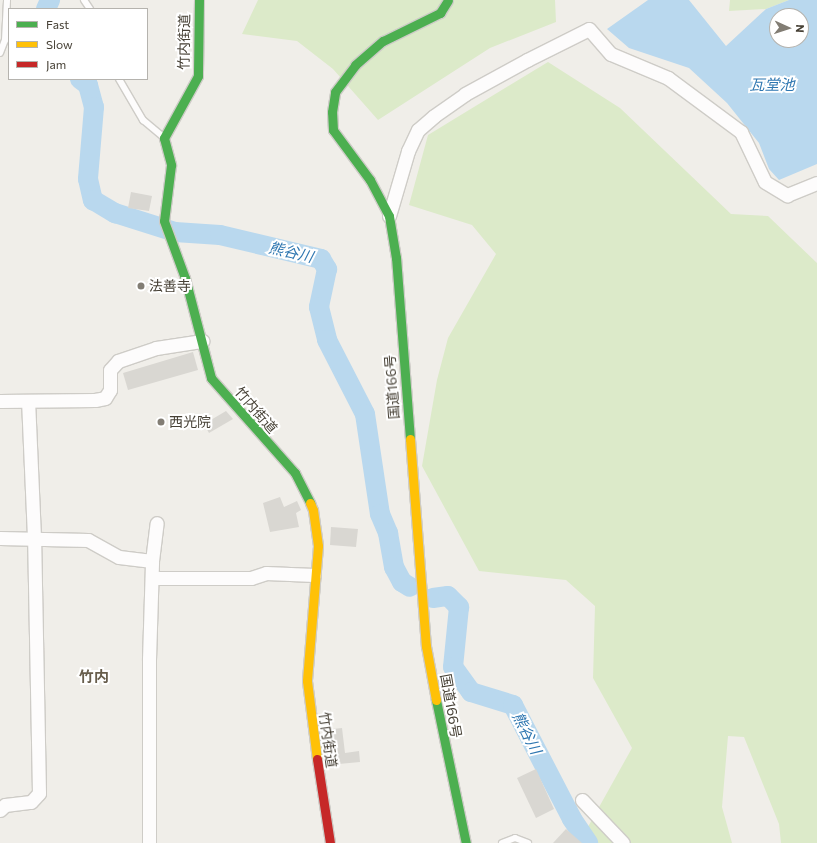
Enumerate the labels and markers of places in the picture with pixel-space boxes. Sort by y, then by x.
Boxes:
place label: 法善寺 [149,278,191,294]
marker: 法善寺 [136,281,146,291]
place label: 西光院 [169,414,211,430]
marker: 西光院 [156,417,166,427]

